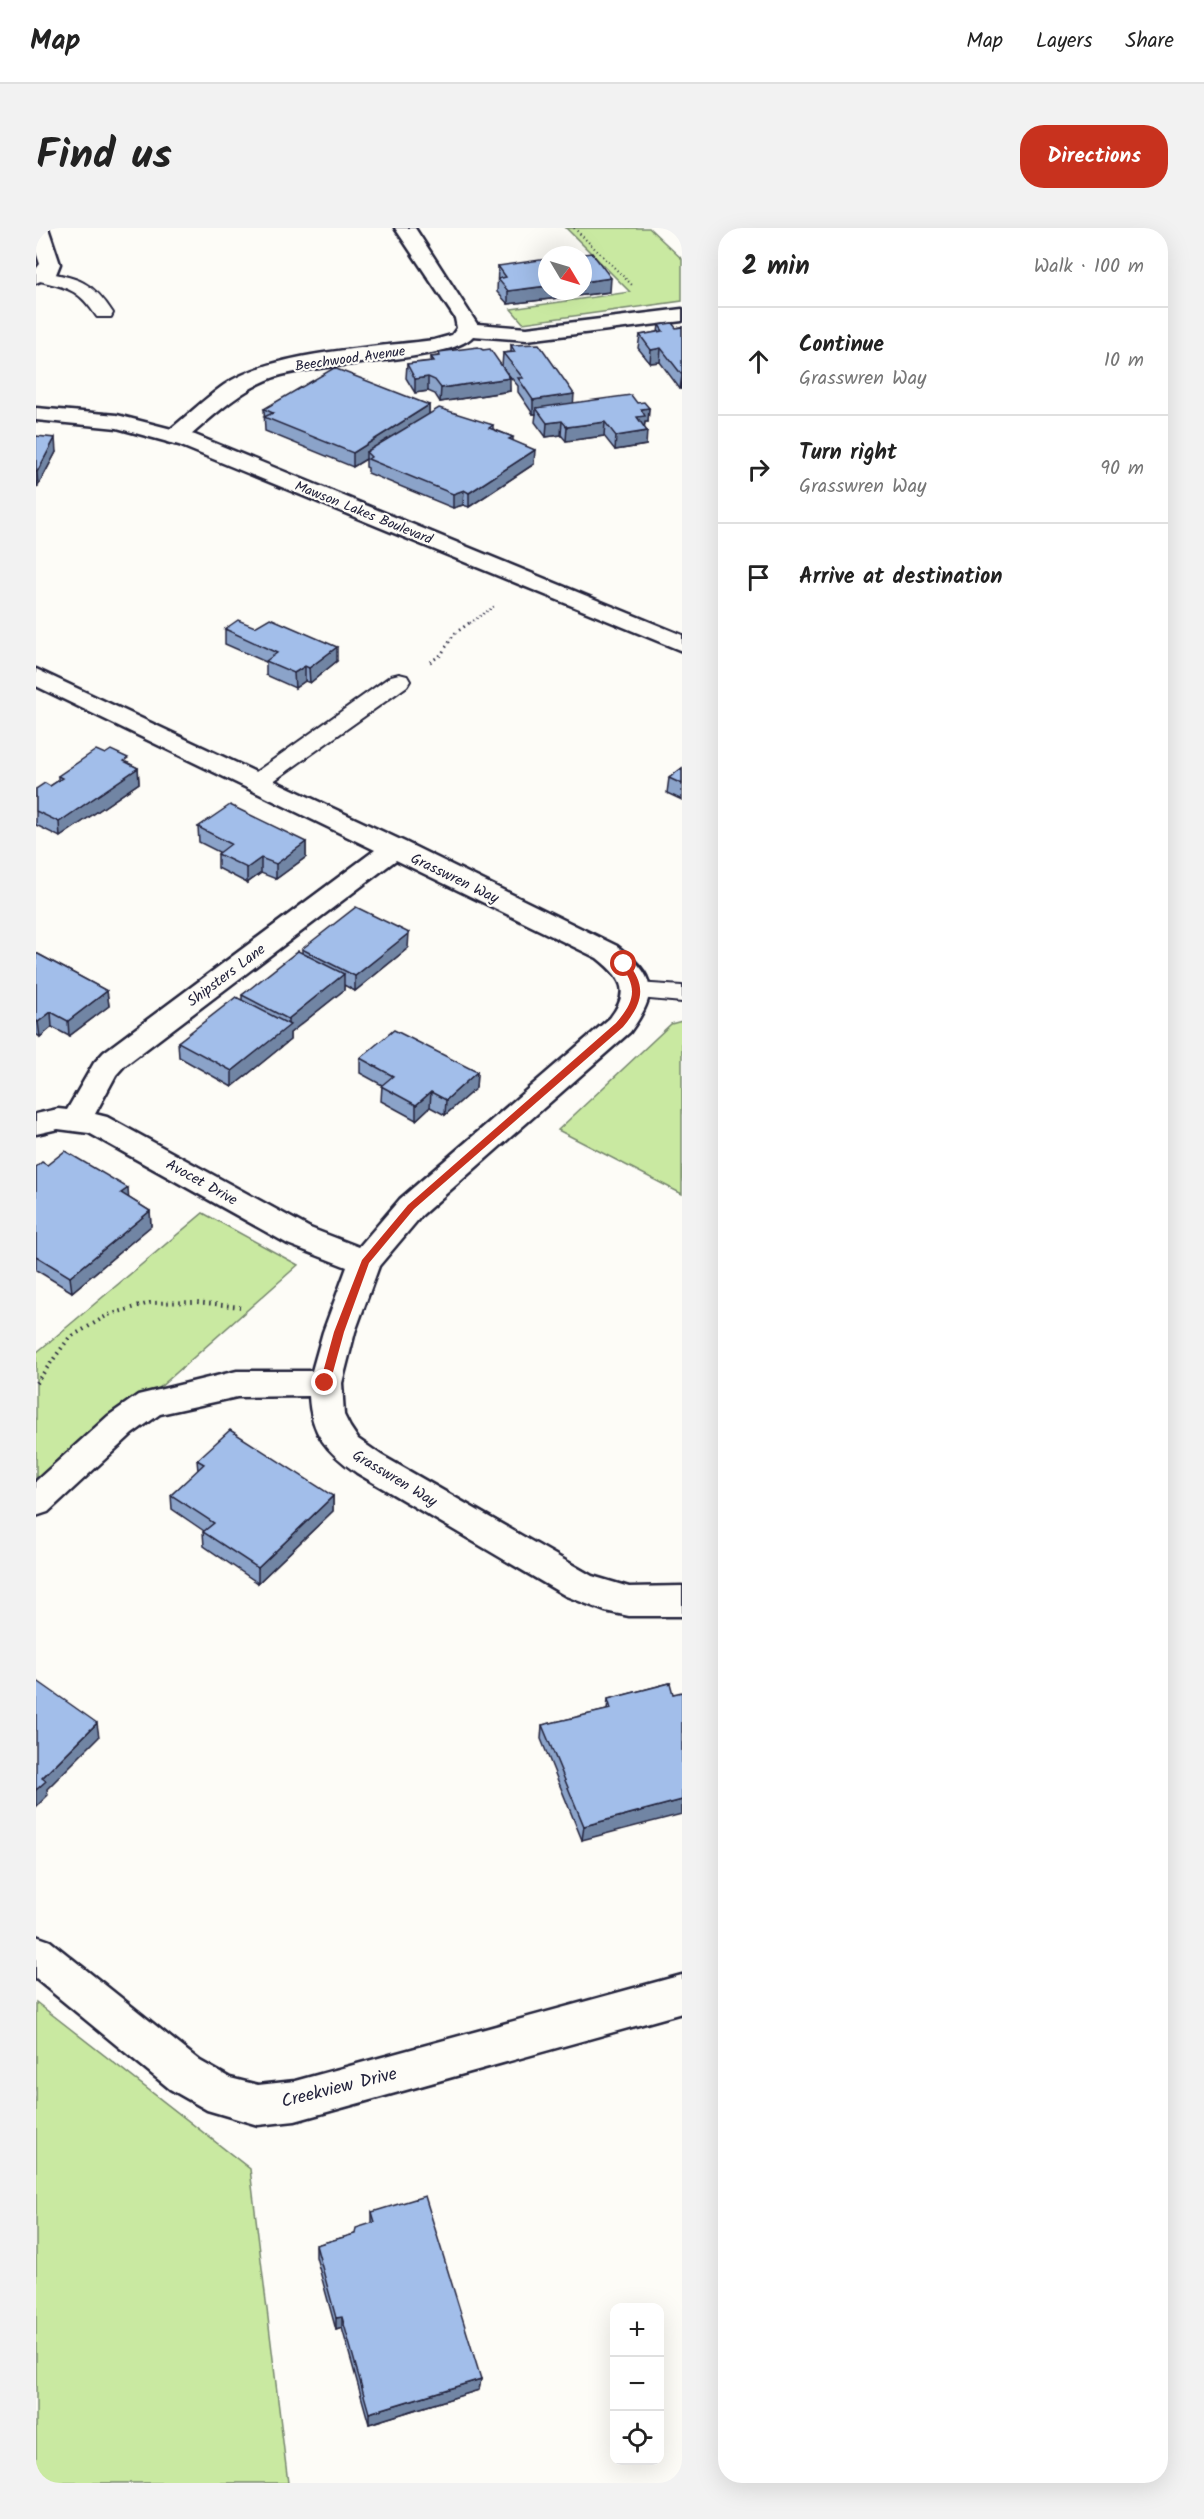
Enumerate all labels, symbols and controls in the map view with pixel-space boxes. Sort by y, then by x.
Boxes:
text: Map [30,19,81,64]
text: Map [966,25,1003,58]
text: Layers [1036,25,1092,58]
text: Share [1125,25,1174,58]
text: Find us [36,123,172,190]
button: Directions [1020,125,1168,188]
north arrow [538,246,592,300]
text: 2 min [742,246,810,288]
text: Walk · 100 m [1034,251,1144,283]
text: Continue [799,328,884,363]
street label: Beechwood Avenue [294,340,407,378]
icon: ahead [742,345,775,378]
text: 10 m [1104,345,1144,377]
text: Grasswren Way [799,363,926,395]
text: Turn right [799,436,897,471]
icon: right [742,453,775,486]
text: 90 m [1100,453,1144,485]
text: Grasswren Way [799,471,926,503]
street label: Mawson Lakes Boulevard [291,475,437,551]
text: Arrive at destination [799,560,1002,595]
icon: arrive [742,561,775,594]
street label: Grasswren Way [406,847,504,911]
street label: Shipsters Lane [182,938,271,1013]
route start [610,950,636,976]
street label: Avocet Drive [161,1153,242,1213]
route end [311,1369,337,1395]
street label: Grasswren Way [347,1444,442,1514]
street label: Creekview Drive [278,2060,400,2117]
map controls [610,2303,664,2465]
button: + [610,2303,664,2357]
button: − [610,2357,664,2411]
button: locate [610,2411,664,2465]

